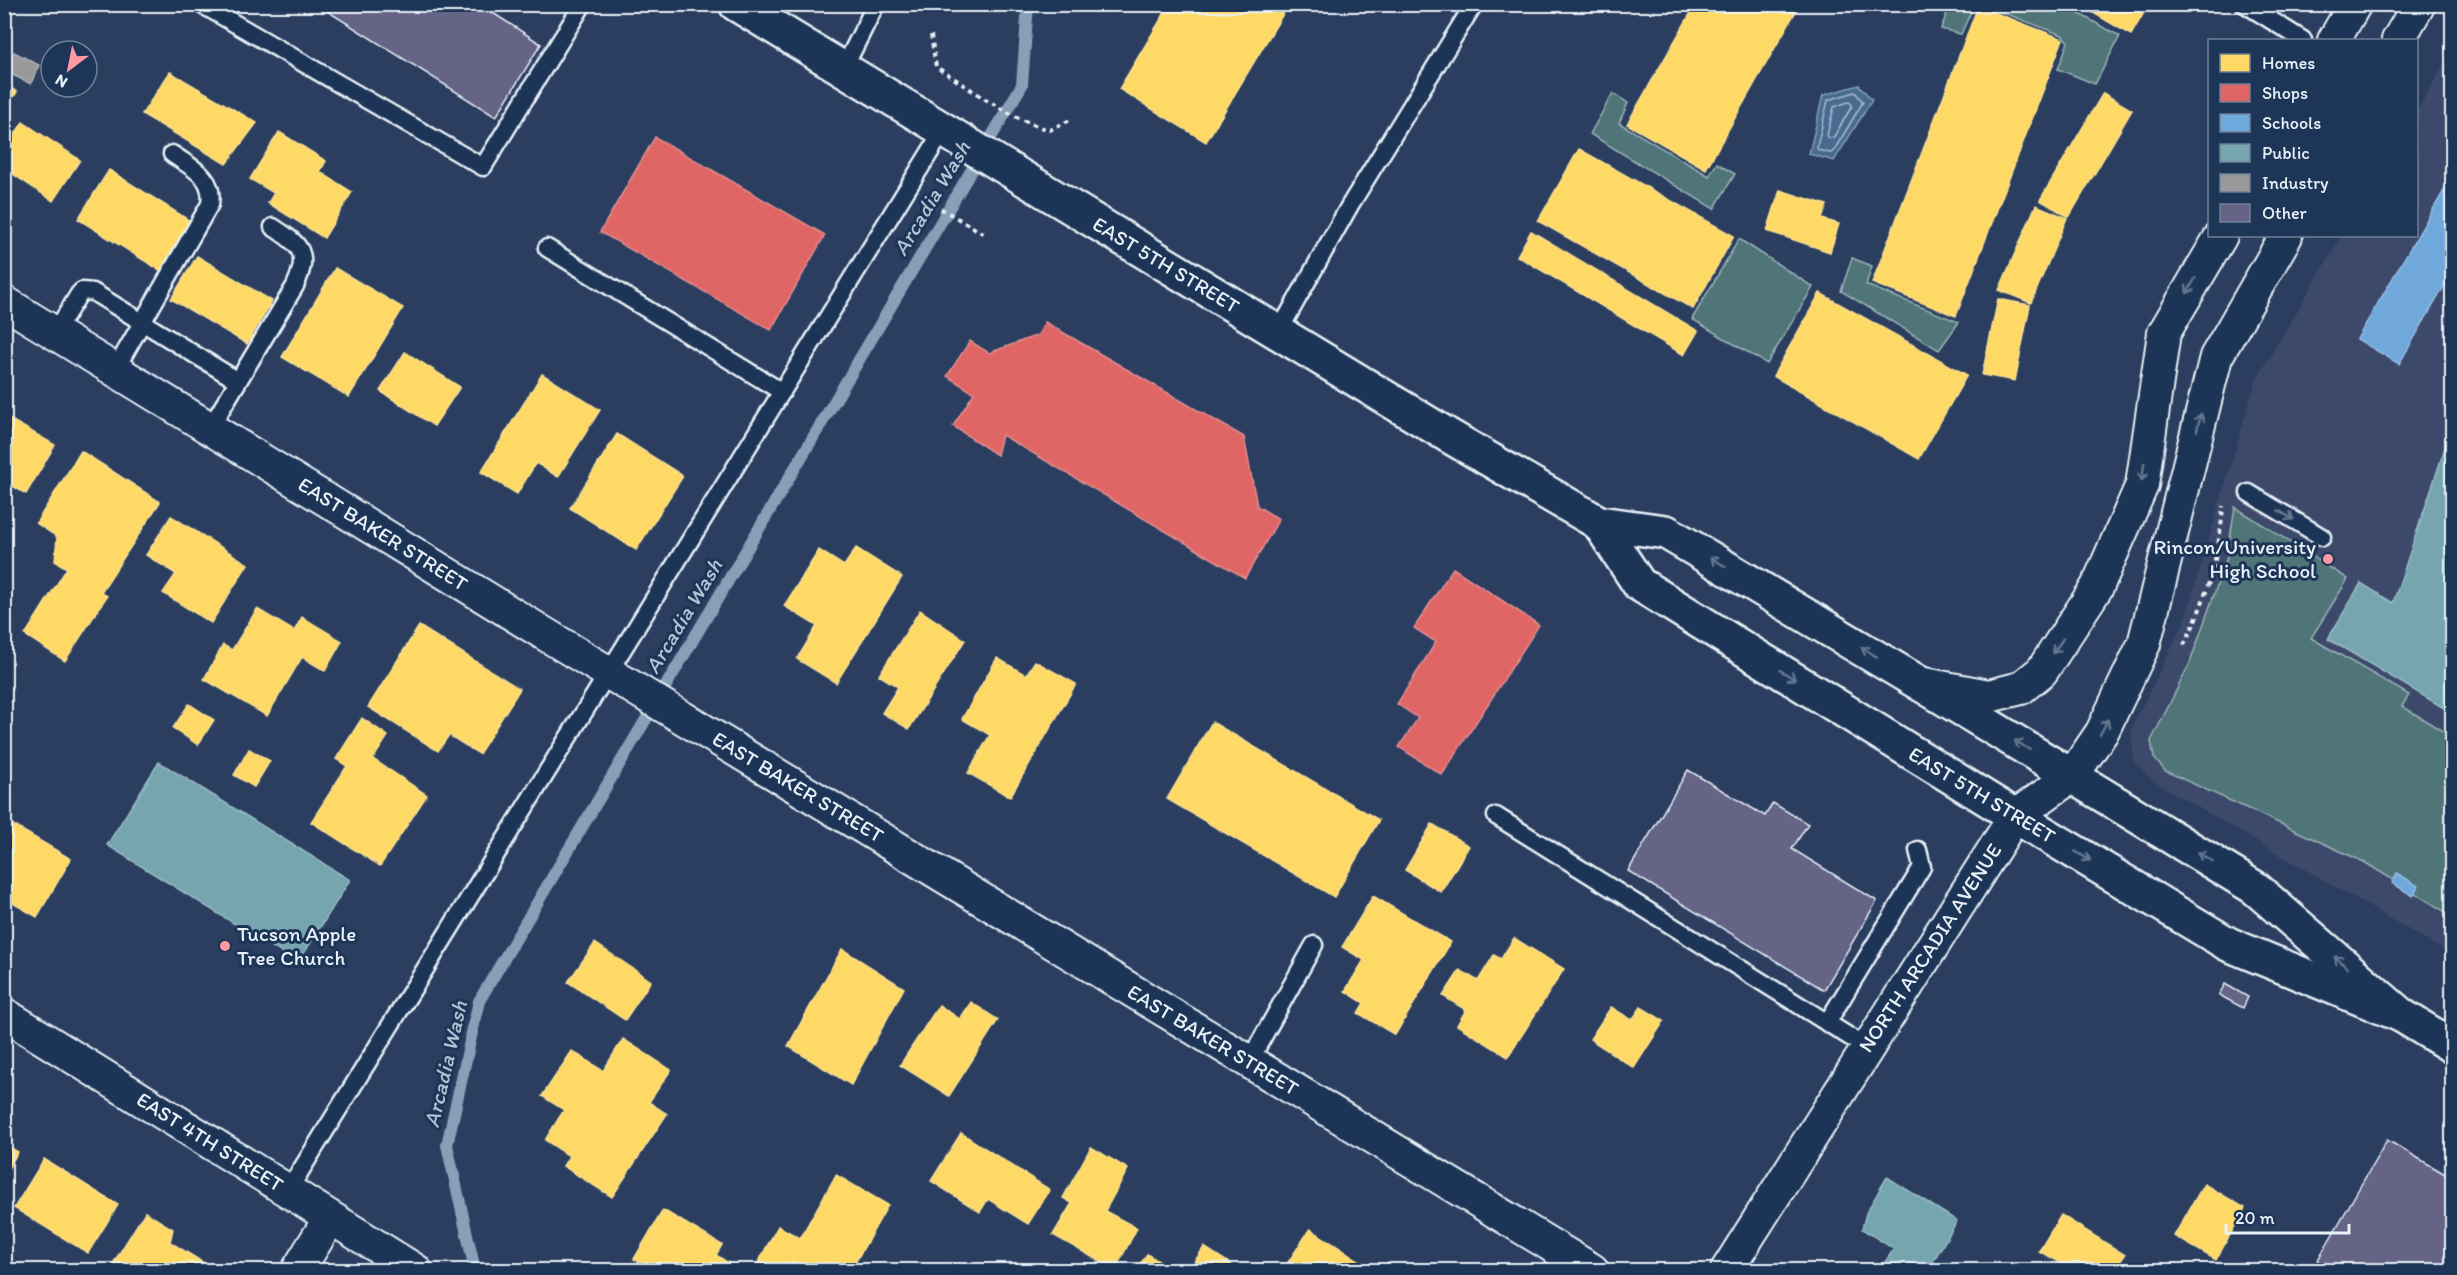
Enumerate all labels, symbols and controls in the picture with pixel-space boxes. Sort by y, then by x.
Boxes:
north arrow [39,39,99,99]
legend [2208,39,2418,237]
text: Homes [2262,52,2315,74]
text: N [52,70,71,92]
text: Shops [2262,82,2308,104]
text: Schools [2262,112,2321,134]
water label: Arcadia Wash [887,135,977,260]
text: Public [2262,142,2310,164]
text: Industry [2262,172,2329,194]
text: Other [2262,202,2308,224]
street label: EAST 5TH STREET [1088,211,1244,318]
one-way arrow [2185,277,2197,294]
one-way arrow [2194,413,2206,432]
one-way arrow [2138,462,2149,482]
street label: EAST BAKER STREET [294,471,473,596]
one-way arrow [2277,509,2294,521]
place label: Rincon/University High School [2153,534,2316,583]
marker: Rincon/University High School [2321,552,2335,566]
water label: Arcadia Wash [639,553,729,678]
one-way arrow [1710,556,1727,568]
one-way arrow [2052,637,2064,654]
one-way arrow [1861,646,1878,658]
one-way arrow [1779,670,1796,682]
one-way arrow [2099,719,2110,737]
street label: EAST BAKER STREET [708,726,888,848]
one-way arrow [2014,739,2031,751]
street label: EAST 5TH STREET [1904,741,2060,848]
street label: NORTH ARCADIA AVENUE [1853,839,2006,1057]
one-way arrow [2074,851,2091,863]
one-way arrow [2197,851,2214,863]
place label: Tucson Apple Tree Church [237,921,356,970]
marker: Tucson Apple Tree Church [218,939,232,953]
one-way arrow [2333,956,2349,969]
street label: EAST BAKER STREET [1123,979,1303,1101]
water label: Arcadia Wash [418,998,473,1130]
street label: EAST 4TH STREET [132,1086,288,1197]
scale bar [2226,1197,2349,1235]
text: 20 m [2235,1207,2275,1229]

